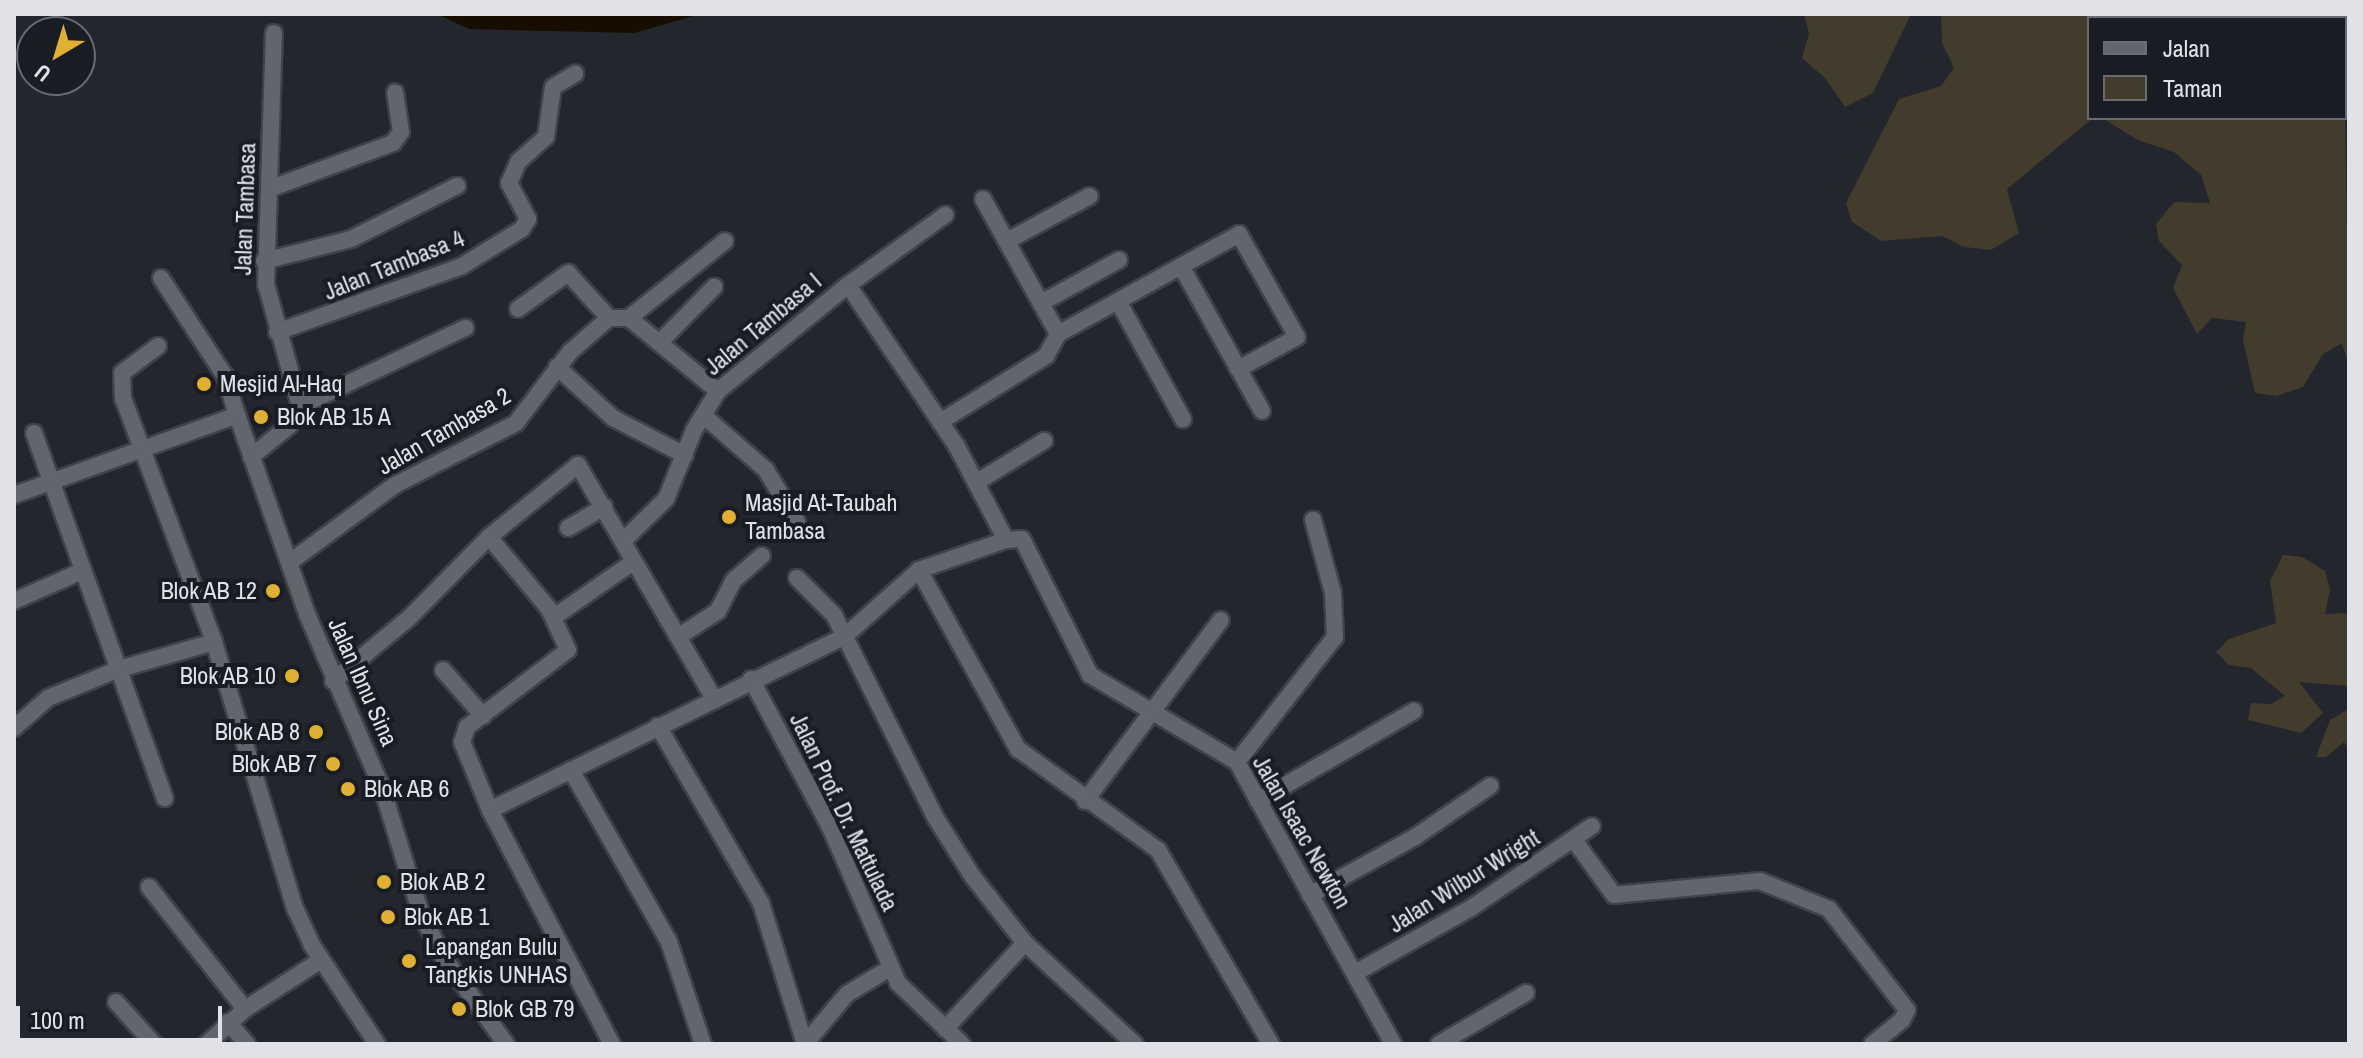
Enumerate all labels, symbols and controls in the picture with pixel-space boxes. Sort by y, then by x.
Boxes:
north arrow [16,16,96,96]
legend [2087,16,2347,120]
text: Jalan [2163,32,2210,64]
text: U [28,58,57,89]
text: Taman [2163,72,2222,104]
street label: Jalan Tambasa [228,142,262,276]
street label: Jalan Tambasa 4 [319,224,469,306]
street label: Jalan Tambasa I [699,267,827,381]
place label: Mesjid Al-Haq [220,370,344,398]
marker: Mesjid Al-Haq [195,375,213,393]
street label: Jalan Tambasa 2 [372,381,516,481]
place label: Blok AB 15 A [277,403,393,431]
marker: Blok AB 15 A [252,408,270,426]
place label: Masjid At-Taubah Tambasa [745,489,899,545]
marker: Masjid At-Taubah Tambasa [720,508,738,526]
place label: Blok AB 12 [160,577,257,605]
marker: Blok AB 12 [264,582,282,600]
street label: Jalan Ibnu Sina [322,614,404,750]
place label: Blok AB 10 [179,662,276,690]
marker: Blok AB 10 [283,667,301,685]
street label: Jalan Prof. Dr. Mattulada [784,708,904,916]
place label: Blok AB 8 [214,718,300,746]
marker: Blok AB 8 [307,723,325,741]
place label: Blok AB 7 [231,750,317,778]
street label: Jalan Isaac Newton [1247,750,1357,914]
marker: Blok AB 7 [324,755,342,773]
place label: Blok AB 6 [364,775,450,803]
marker: Blok AB 6 [339,780,357,798]
street label: Jalan Wilbur Wright [1383,823,1545,939]
place label: Blok AB 2 [400,868,486,896]
marker: Blok AB 2 [375,873,393,891]
place label: Blok AB 1 [404,903,490,931]
marker: Blok AB 1 [379,908,397,926]
place label: Lapangan Bulu Tangkis UNHAS [425,933,568,989]
marker: Lapangan Bulu Tangkis UNHAS [400,952,418,970]
scale bar [20,990,226,1040]
place label: Blok GB 79 [475,995,575,1023]
marker: Blok GB 79 [450,1000,468,1018]
text: 100 m [30,1004,85,1036]

